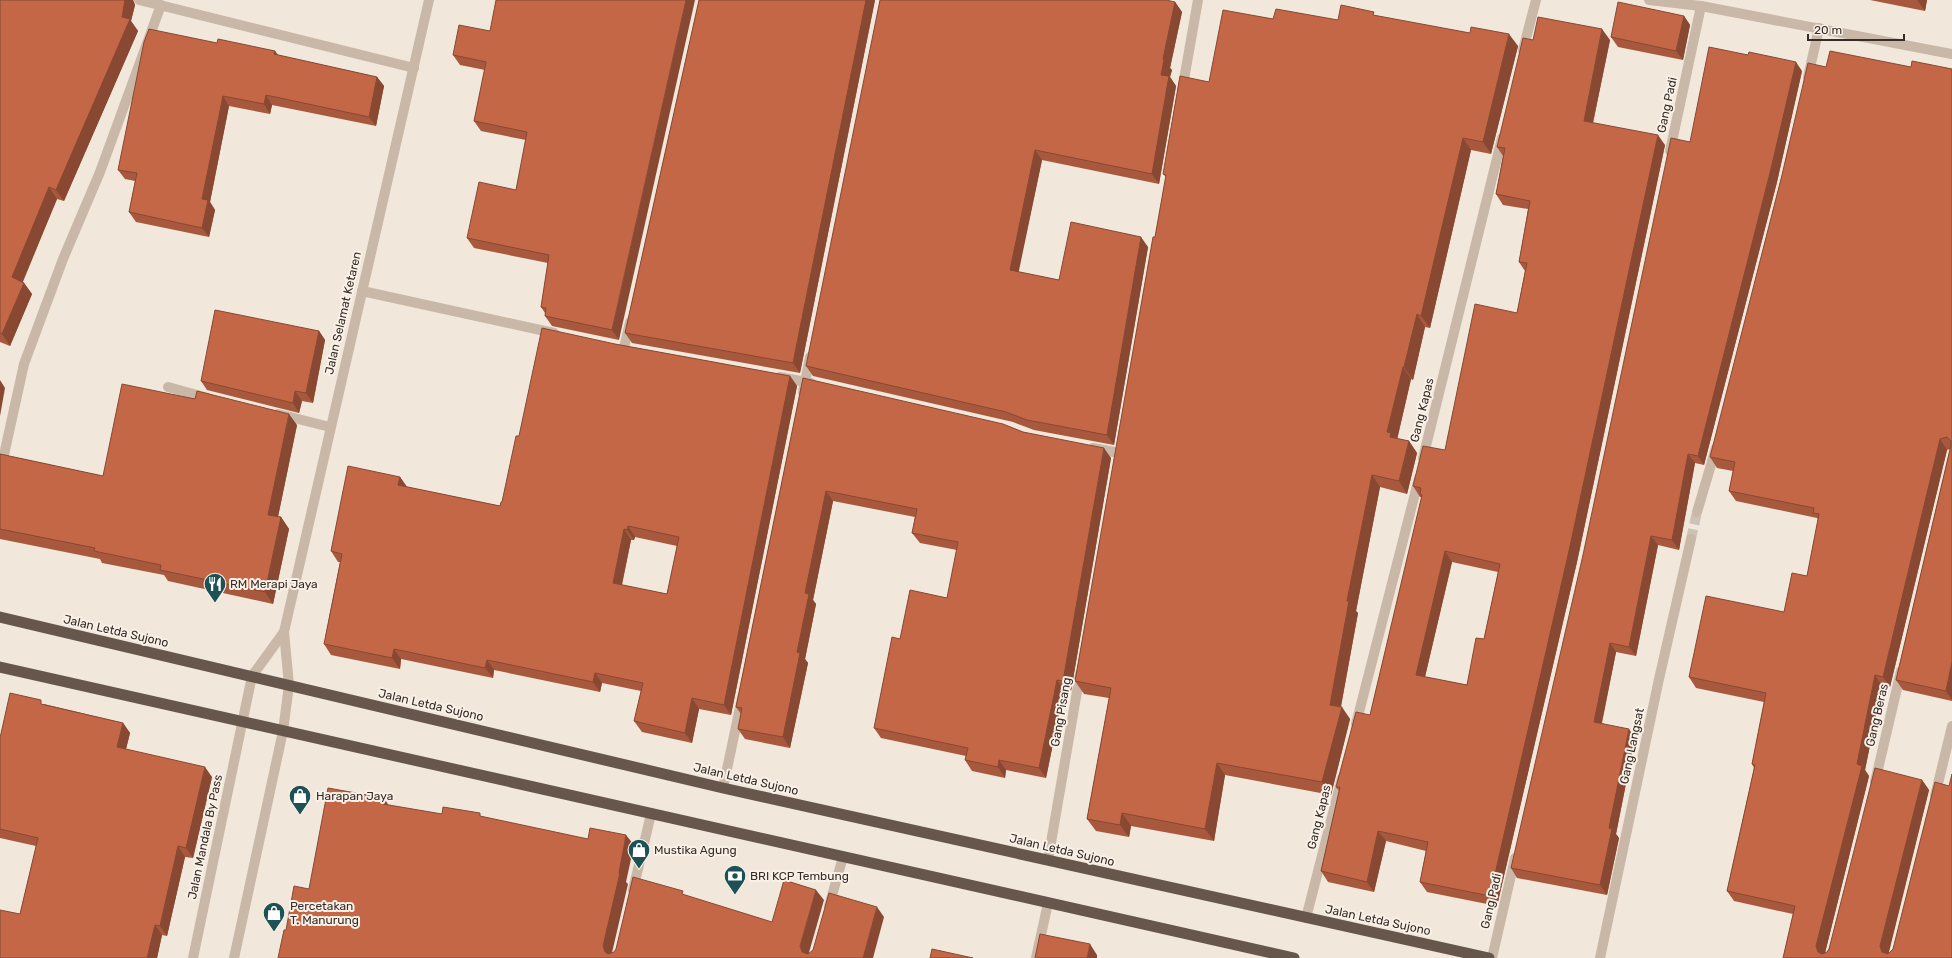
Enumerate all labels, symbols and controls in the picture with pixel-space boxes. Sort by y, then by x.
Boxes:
scale bar [1808,16,1904,42]
text: 20 m [1814,23,1842,37]
street label: Gang Padi [1654,76,1680,134]
street label: Jalan Selamat Ketaren [322,250,364,376]
street label: Gang Kapas [1407,376,1437,444]
restaurant icon: RM Merapi Jaya [202,571,228,604]
place label: RM Merapi Jaya [230,577,318,591]
street label: Jalan Letda Sujono [62,612,170,650]
street label: Gang Pisang [1048,676,1074,748]
street label: Gang Beras [1863,682,1891,748]
street label: Jalan Letda Sujono [377,686,485,724]
street label: Gang Langsat [1617,706,1647,785]
street label: Jalan Letda Sujono [692,760,800,798]
street label: Jalan Mandala By Pass [185,773,225,901]
shop icon: Harapan Jaya [287,783,313,816]
street label: Gang Kapas [1304,783,1334,851]
place label: Harapan Jaya [316,789,393,803]
street label: Jalan Letda Sujono [1008,831,1116,869]
shop icon: Mustika Agung [626,837,652,870]
place label: Mustika Agung [654,843,737,857]
bank icon: BRI KCP Tembung [722,863,748,896]
place label: BRI KCP Tembung [750,869,849,883]
street label: Gang Padi [1478,872,1504,930]
place label: Percetakan T. Manurung [290,899,359,927]
shop icon: Percetakan T. Manurung [261,900,287,933]
street label: Jalan Letda Sujono [1324,902,1432,938]

